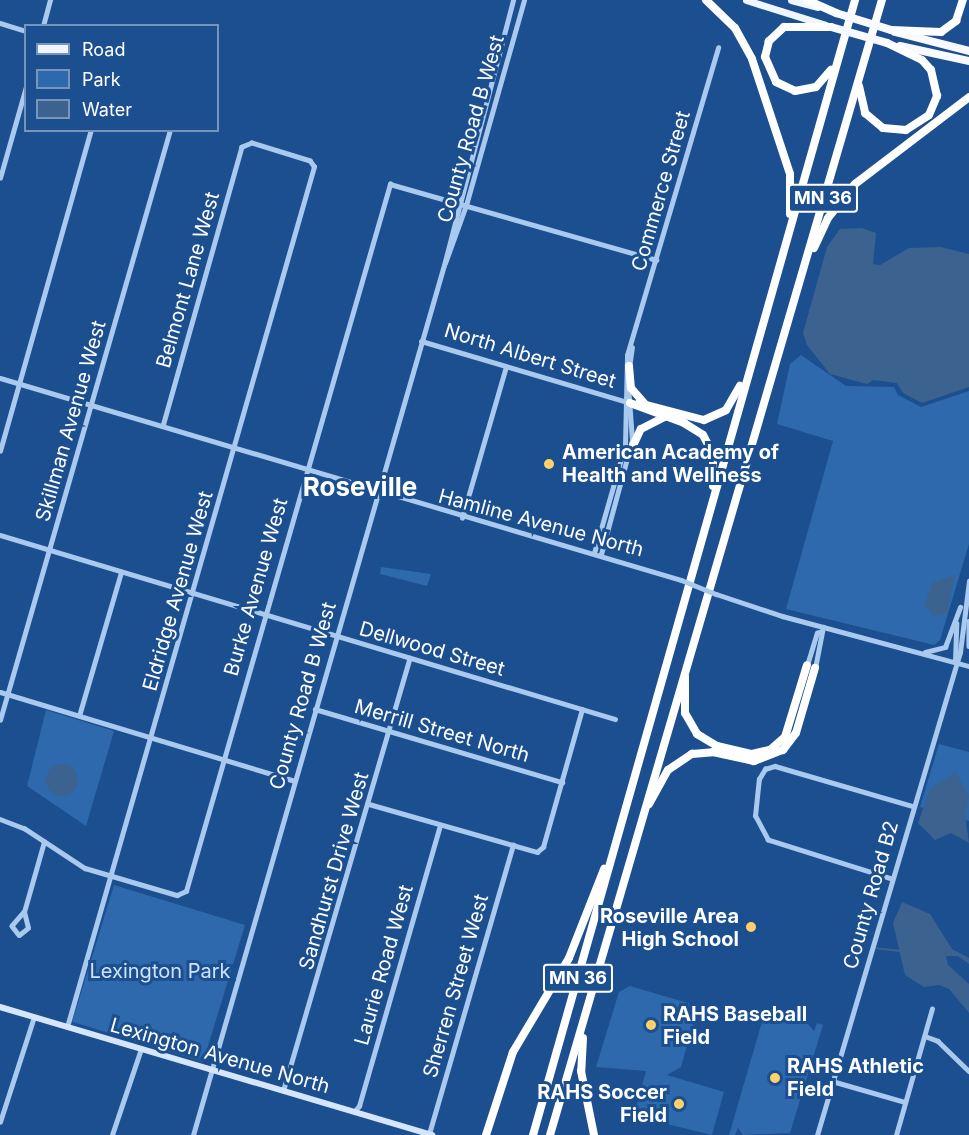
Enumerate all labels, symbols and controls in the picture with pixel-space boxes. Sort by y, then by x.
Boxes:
legend [24,24,219,132]
street label: County Road B West [433,32,509,226]
text: Road [82,39,125,60]
text: Park [82,69,121,90]
text: Water [82,99,132,120]
street label: Commerce Street [627,108,695,274]
road number: MN 36 [787,183,859,213]
street label: Belmont Lane West [151,189,225,371]
street label: Skillman Avenue West [31,318,111,524]
street label: North Albert Street [441,319,619,393]
place label: American Academy of Health and Wellness [562,440,779,487]
marker: American Academy of Health and Wellness [540,455,558,473]
district label: Roseville [303,471,417,503]
street label: Hamline Avenue North [436,484,646,562]
street label: Eldridge Avenue West [138,488,218,694]
street label: Burke Avenue West [219,495,293,679]
street label: County Road B West [265,599,341,793]
street label: Dellwood Street [357,617,507,681]
street label: Merrill Street North [352,695,532,767]
street label: Sandhurst Drive West [294,769,374,973]
street label: County Road B2 [838,818,904,972]
street label: Laurie Road West [350,882,418,1048]
street label: Sherren Street West [418,891,494,1081]
place label: Roseville Area High School [600,904,739,951]
marker: Roseville Area High School [744,920,758,934]
park label: Lexington Park [90,959,230,983]
road number: MN 36 [542,963,614,993]
place label: RAHS Baseball Field [663,1002,807,1049]
street label: Lexington Avenue North [107,1013,333,1099]
marker: RAHS Baseball Field [644,1018,658,1032]
place label: RAHS Athletic Field [787,1054,924,1101]
marker: RAHS Athletic Field [768,1071,782,1085]
place label: RAHS Soccer Field [537,1080,667,1127]
marker: RAHS Soccer Field [672,1097,686,1111]

